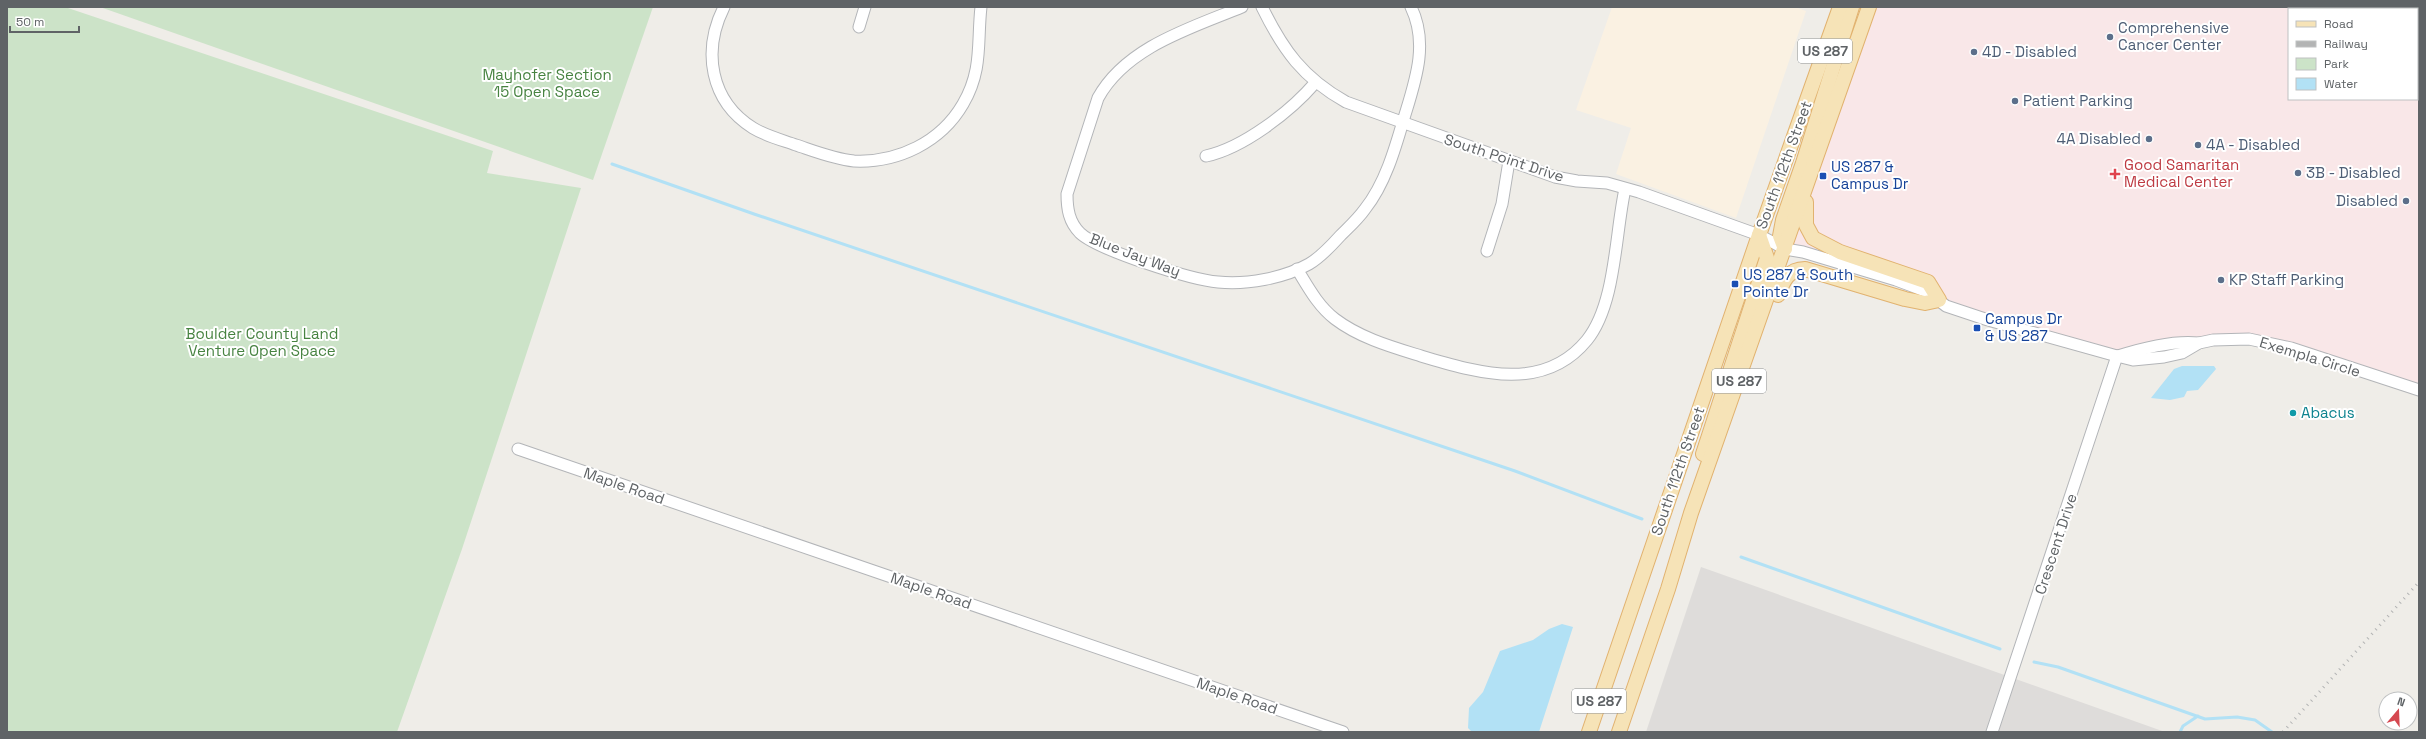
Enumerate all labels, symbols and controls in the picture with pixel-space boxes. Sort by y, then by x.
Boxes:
scale bar [10,8,79,34]
legend [2288,8,2418,100]
text: 50 m [16,14,44,30]
text: Road [2324,16,2353,32]
place label: Comprehensive Cancer Center [2118,18,2229,54]
marker: Comprehensive Cancer Center [2105,32,2115,42]
text: Railway [2324,36,2368,52]
road number: US 287 [1798,39,1852,63]
place label: 4D - Disabled [1982,42,2077,61]
marker: 4D - Disabled [1969,47,1979,57]
text: Park [2324,56,2349,72]
park label: Mayhofer Section 15 Open Space [482,65,612,101]
text: Water [2324,76,2358,92]
place label: Patient Parking [2023,91,2133,110]
marker: Patient Parking [2010,96,2020,106]
street label: South 112th Street [1752,98,1816,231]
street label: South Point Drive [1442,129,1567,186]
place label: 4A Disabled [2057,129,2141,148]
marker: 4A Disabled [2144,134,2154,144]
place label: 4A - Disabled [2206,135,2300,154]
marker: 4A - Disabled [2193,140,2203,150]
place label: Good Samaritan Medical Center [2124,155,2239,191]
place label: US 287 & Campus Dr [1831,157,1909,193]
place label: 3B - Disabled [2306,163,2401,182]
marker: Good Samaritan Medical Center [2109,168,2121,180]
marker: 3B - Disabled [2293,168,2303,178]
marker: US 287 & Campus Dr [1818,171,1828,181]
place label: Disabled [2336,191,2398,210]
marker: Disabled [2401,196,2411,206]
street label: Blue Jay Way [1087,228,1183,281]
place label: US 287 & South Pointe Dr [1743,265,1853,301]
place label: KP Staff Parking [2229,270,2344,289]
marker: KP Staff Parking [2216,275,2226,285]
marker: US 287 & South Pointe Dr [1730,279,1740,289]
place label: Campus Dr & US 287 [1985,309,2063,345]
marker: Campus Dr & US 287 [1972,323,1982,333]
park label: Boulder County Land Venture Open Space [186,324,338,360]
street label: Exempla Circle [2257,332,2363,381]
road number: US 287 [1712,369,1766,393]
place label: Abacus [2301,403,2355,422]
street label: South 112th Street [1647,404,1709,538]
marker: Abacus [2288,408,2298,418]
street label: Maple Road [581,463,667,508]
street label: Crescent Drive [2030,491,2081,597]
street label: Maple Road [888,568,974,613]
street label: Maple Road [1194,673,1280,718]
road number: US 287 [1572,689,1626,713]
north arrow [2378,691,2418,731]
text: N [2395,694,2407,709]

